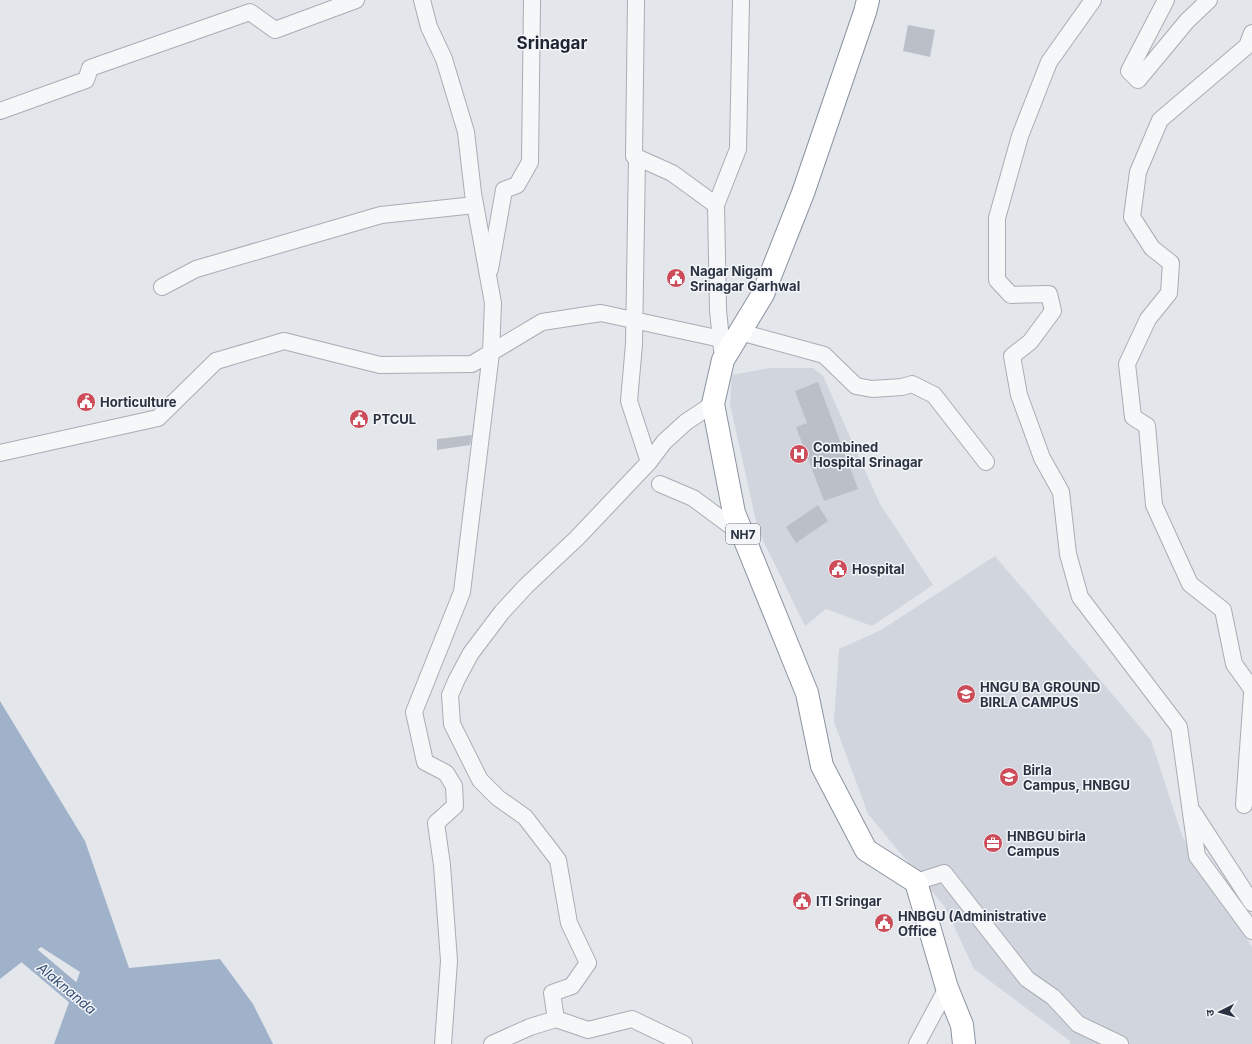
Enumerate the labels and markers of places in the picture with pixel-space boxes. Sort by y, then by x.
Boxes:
place label: Nagar Nigam Srinagar Garhwal [690,263,800,294]
public building icon: Nagar Nigam Srinagar Garhwal [665,267,687,289]
public building icon: Horticulture [75,391,97,413]
place label: Horticulture [100,394,177,410]
public building icon: PTCUL [348,408,370,430]
place label: PTCUL [373,411,416,427]
place label: Combined Hospital Srinagar [813,439,923,470]
hospital icon: Combined Hospital Srinagar [788,443,810,465]
public building icon: Hospital [827,558,849,580]
place label: Hospital [852,561,905,577]
place label: HNGU BA GROUND BIRLA CAMPUS [980,679,1100,710]
school or university icon: HNGU BA GROUND BIRLA CAMPUS [955,683,977,705]
place label: Birla Campus, HNBGU [1023,762,1130,793]
school or university icon: Birla Campus, HNBGU [998,766,1020,788]
place label: HNBGU birla Campus [1007,828,1086,859]
office icon: HNBGU birla Campus [982,832,1004,854]
public building icon: ITI Sringar [791,890,813,912]
place label: ITI Sringar [816,893,882,909]
place label: HNBGU (Administrative Office [898,908,1047,939]
public building icon: HNBGU (Administrative Office [873,912,895,934]

